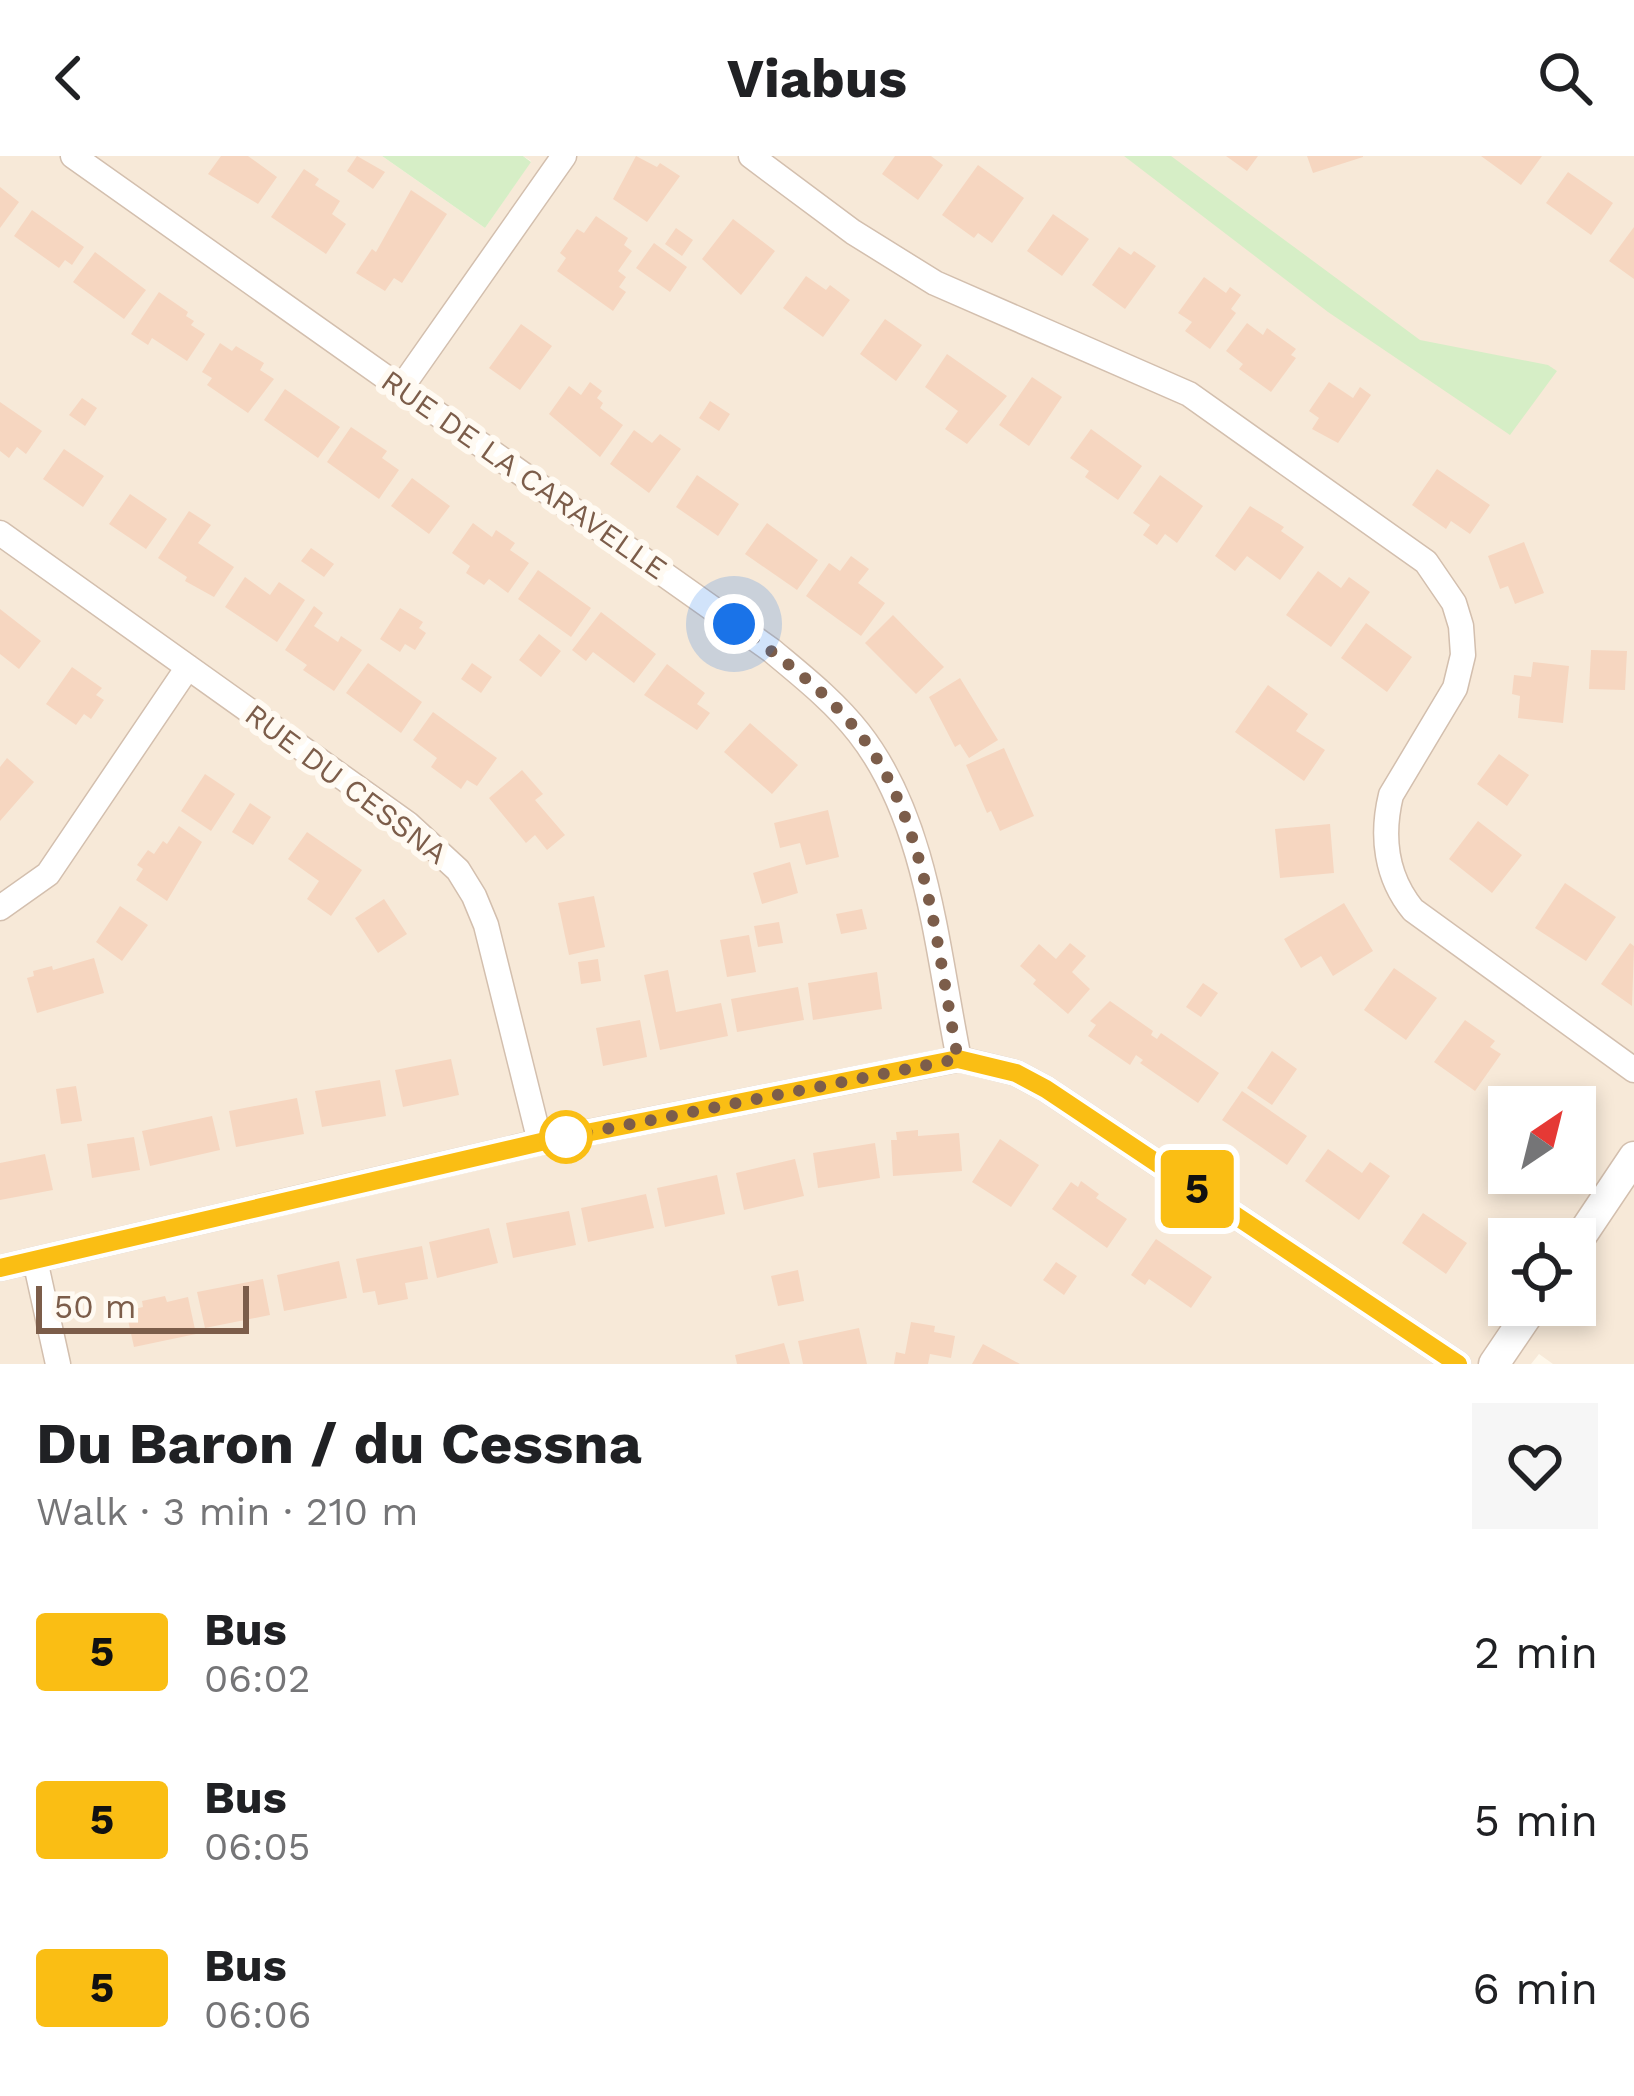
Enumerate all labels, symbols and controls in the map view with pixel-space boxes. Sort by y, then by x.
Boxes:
icon: back [36,45,102,111]
icon: search [1532,45,1598,111]
text: Viabus [727,47,907,110]
street label: RUE DE LA CARAVELLE [375,363,674,587]
your location [704,594,764,654]
street label: RUE DU CESSNA [238,696,454,871]
north arrow [1488,1086,1596,1194]
map controls [1488,1086,1596,1326]
unlabelled marker [541,1112,591,1162]
line badge: 5 [1158,1150,1236,1228]
text: 5 [1185,1164,1209,1213]
button: locate [1488,1218,1596,1326]
scale bar [36,1280,249,1333]
text: 50 m [54,1287,136,1326]
button: heart [1472,1403,1598,1529]
text: Du Baron / du Cessna [36,1410,642,1477]
text: Walk · 3 min · 210 m [36,1489,418,1534]
text: Bus [204,1603,287,1656]
text: 2 min [1474,1626,1598,1679]
text: 5 [90,1627,114,1676]
text: 06:02 [204,1656,311,1701]
text: Bus [204,1771,287,1824]
text: 5 min [1474,1794,1598,1847]
text: 5 [90,1795,114,1844]
text: 06:05 [204,1824,310,1869]
text: Bus [204,1939,287,1992]
text: 6 min [1473,1962,1598,2015]
text: 5 [90,1963,114,2012]
text: 06:06 [204,1992,311,2037]

